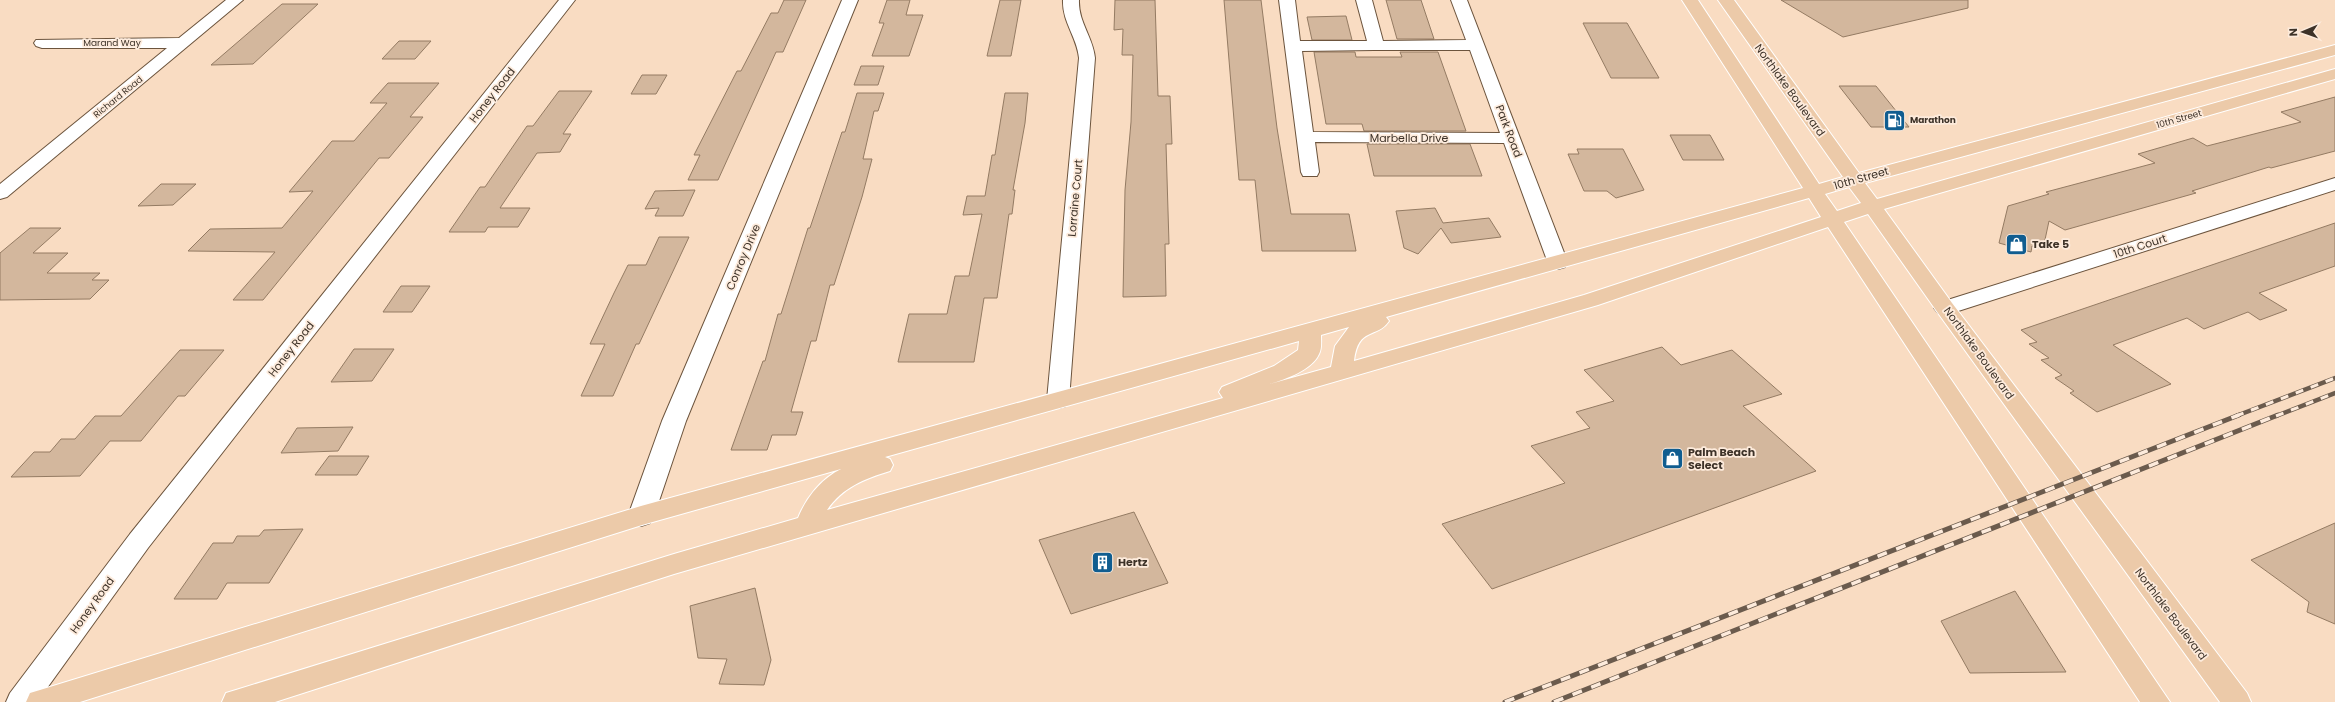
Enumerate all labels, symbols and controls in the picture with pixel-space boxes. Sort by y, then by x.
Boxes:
north arrow [2283,12,2323,52]
text: N [2285,28,2301,37]
street label: Marand Way [83,37,141,49]
street label: Northlake Boulevard [1751,40,1829,140]
street label: Honey Road [465,64,519,126]
street label: Richard Road [91,73,145,121]
street label: Park Road [1492,102,1526,160]
fuel station icon: Marathon [1881,107,1907,133]
street label: 10th Street [2155,107,2203,131]
place label: Marathon [1910,114,1956,126]
street label: Marbella Drive [1370,130,1448,146]
street label: Lorraine Court [1064,159,1086,237]
street label: 10th Street [1832,163,1890,193]
street label: Conroy Drive [722,221,764,293]
street label: 10th Court [2111,230,2169,262]
shop icon: Take 5 [2003,231,2029,257]
place label: Take 5 [2032,236,2069,252]
street label: Northlake Boulevard [1940,303,2018,403]
street label: Honey Road [264,318,318,380]
place label: Palm Beach Select [1688,444,1755,473]
shop icon: Palm Beach Select [1659,445,1685,471]
building icon: Hertz [1090,549,1116,575]
place label: Hertz [1118,554,1148,570]
street label: Northlake Boulevard [2131,565,2211,663]
street label: Honey Road [66,573,118,637]

